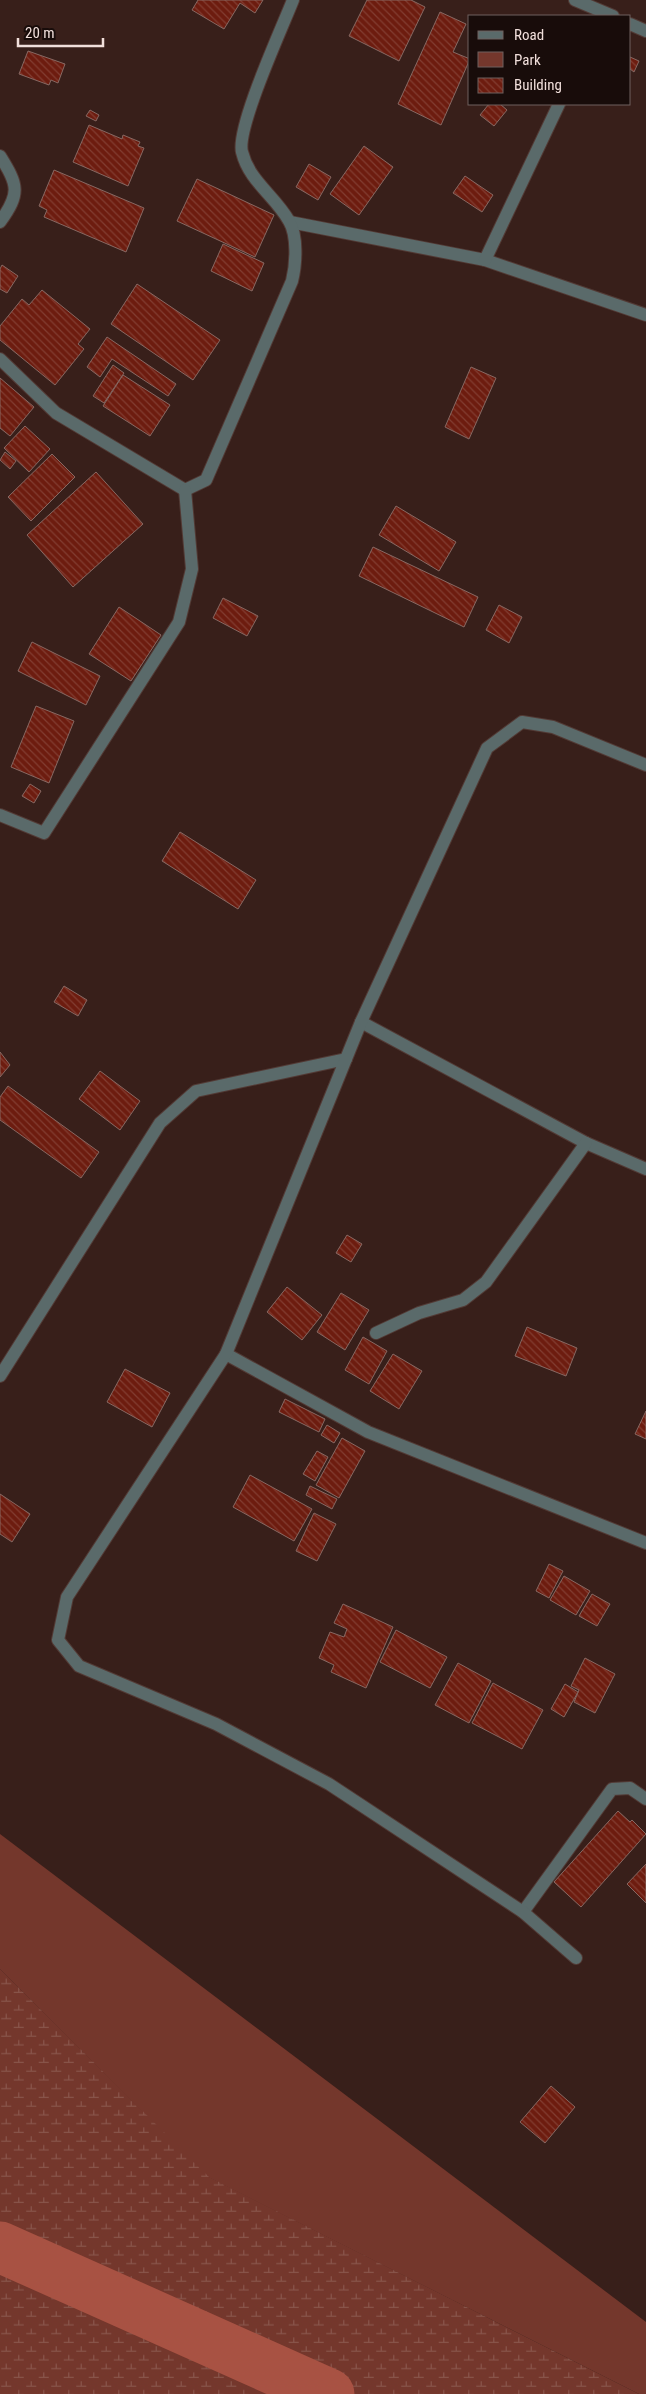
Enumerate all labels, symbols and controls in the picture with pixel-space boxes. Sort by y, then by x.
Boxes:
scale bar [18,15,102,47]
legend [468,15,631,105]
text: 20 m [25,24,55,42]
text: Road [514,26,544,44]
text: Park [514,51,541,69]
text: Building [514,76,562,94]

